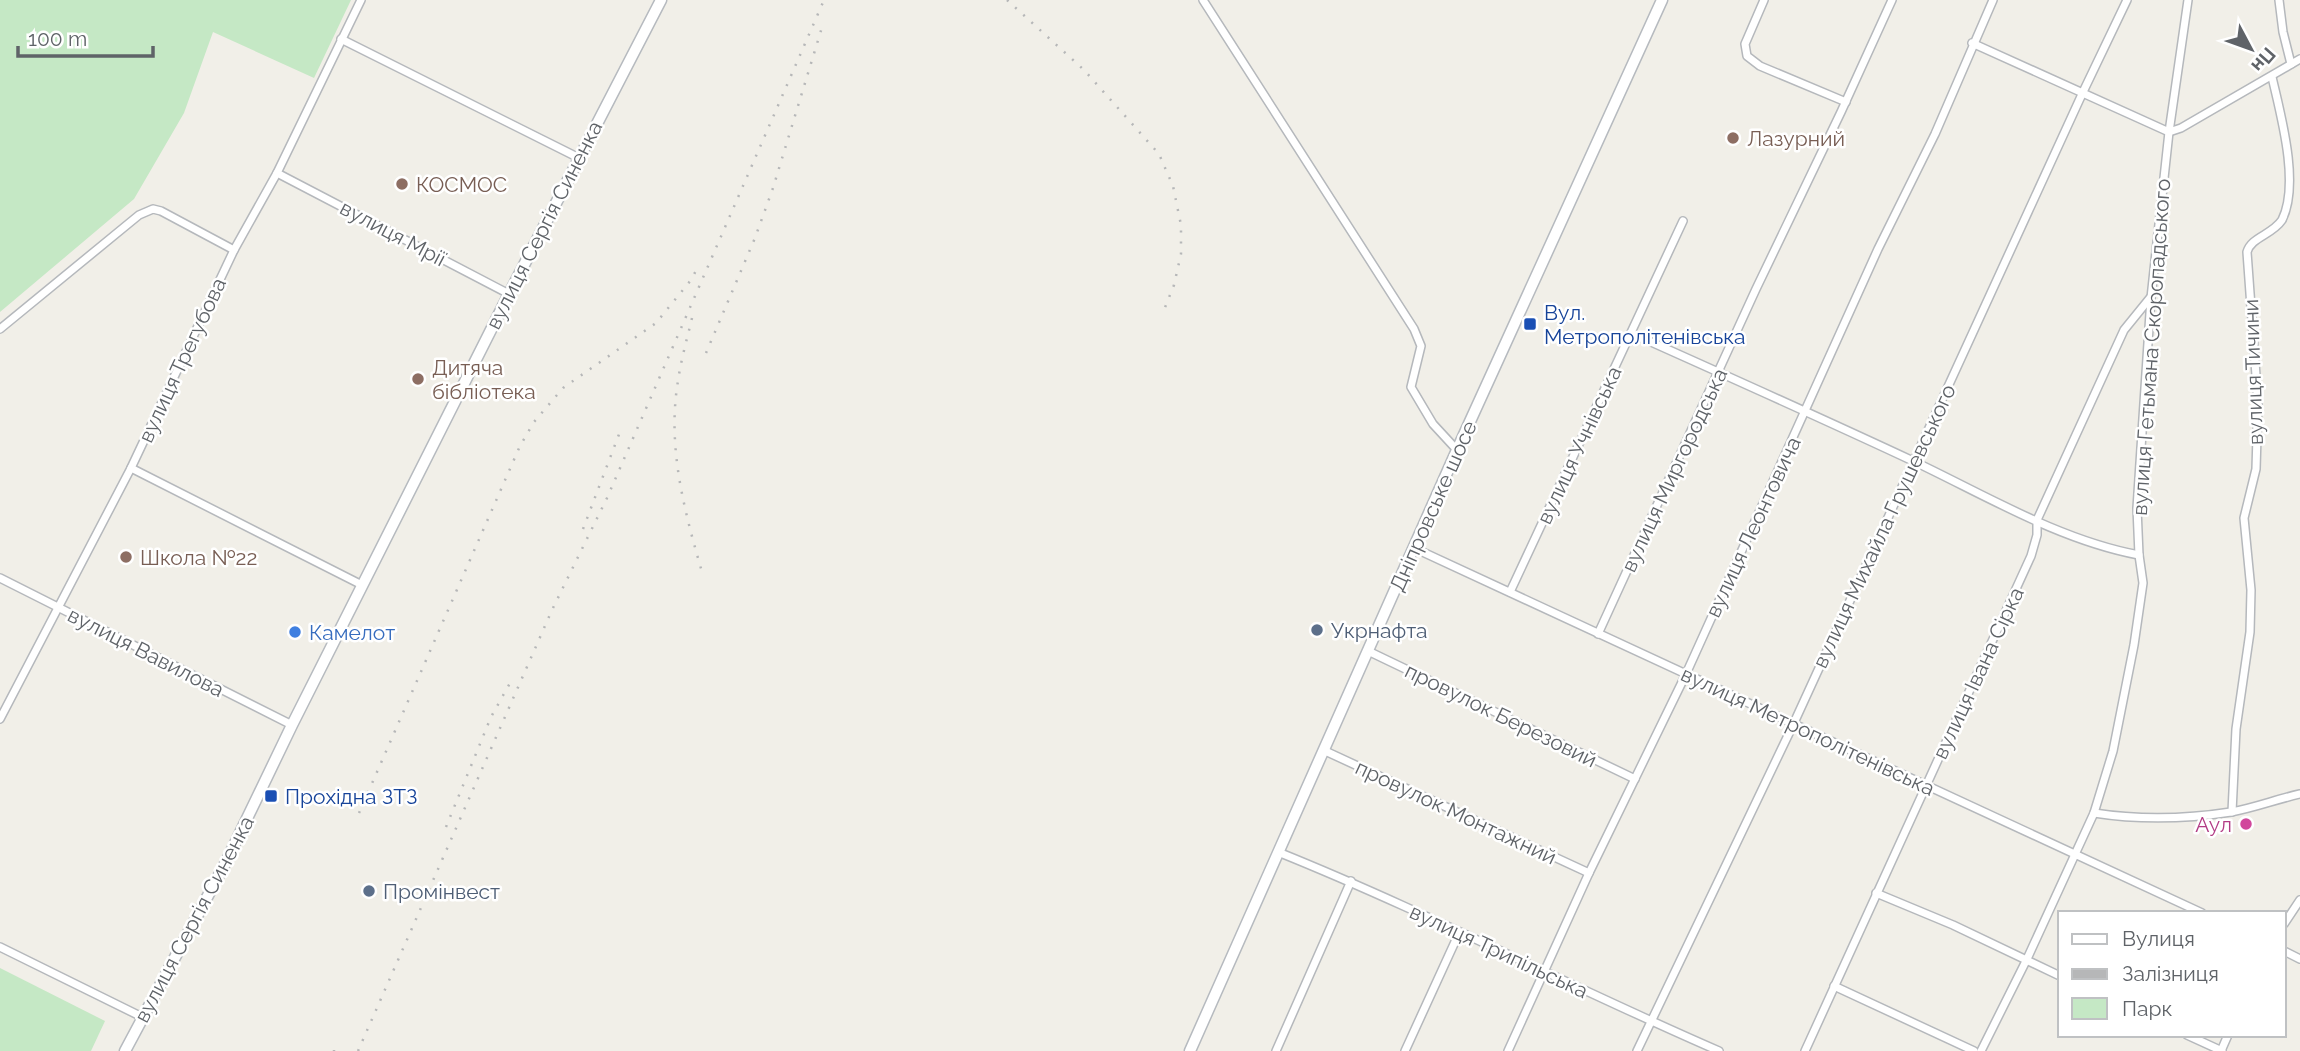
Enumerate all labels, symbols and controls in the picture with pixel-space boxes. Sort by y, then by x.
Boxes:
scale bar [18,14,152,58]
north arrow [2216,14,2286,84]
text: 100 m [28,26,87,51]
text: Пн [2247,43,2280,77]
street label: вулиця Сергія Синенка [481,117,607,333]
place label: Лазурний [1747,126,1845,151]
marker: Лазурний [1725,130,1741,146]
place label: КОСМОС [416,172,507,197]
marker: КОСМОС [394,176,410,192]
street label: вулиця Гетьмана Скоропадського [2127,178,2175,516]
street label: вулиця Мрії [336,195,450,271]
street label: вулиця Трегубова [133,274,231,446]
street label: вулиця Тичини [2238,298,2268,446]
place label: Вул. Метрополітенівська [1544,300,1745,349]
marker: Вул. Метрополітенівська [1522,316,1538,332]
place label: Дитяча бібліотека [432,355,536,404]
street label: вулиця Учнівська [1531,362,1627,528]
street label: вулиця Миргородська [1616,364,1732,576]
marker: Дитяча бібліотека [410,371,426,387]
street label: вулиця Михайла Грушевського [1807,380,1961,672]
street label: Дніпровське шосе [1384,417,1482,595]
street label: вулиця Леонтовича [1700,433,1806,621]
place label: Школа №22 [140,545,257,570]
marker: Школа №22 [118,549,134,565]
street label: вулиця Івана Сірка [1927,583,2029,763]
street label: вулиця Вавилова [64,602,228,702]
place label: Укрнафта [1331,618,1428,643]
place label: Камелот [309,620,395,645]
marker: Укрнафта [1309,622,1325,638]
marker: Камелот [287,624,303,640]
street label: провулок Березовий [1401,658,1601,772]
street label: вулиця Метрополітенівська [1677,661,1939,801]
street label: провулок Монтажний [1352,754,1560,870]
place label: Прохідна ЗТЗ [285,784,417,809]
marker: Прохідна ЗТЗ [263,788,279,804]
street label: вулиця Сергія Синенка [129,811,259,1027]
place label: Аул [2195,812,2232,837]
marker: Аул [2238,816,2254,832]
place label: Промінвест [383,879,500,904]
marker: Промінвест [361,883,377,899]
street label: вулиця Трипільська [1406,899,1592,1003]
legend [2058,911,2286,1037]
text: Вулиця [2122,926,2195,951]
text: Залізниця [2122,961,2219,986]
text: Парк [2122,996,2172,1021]

